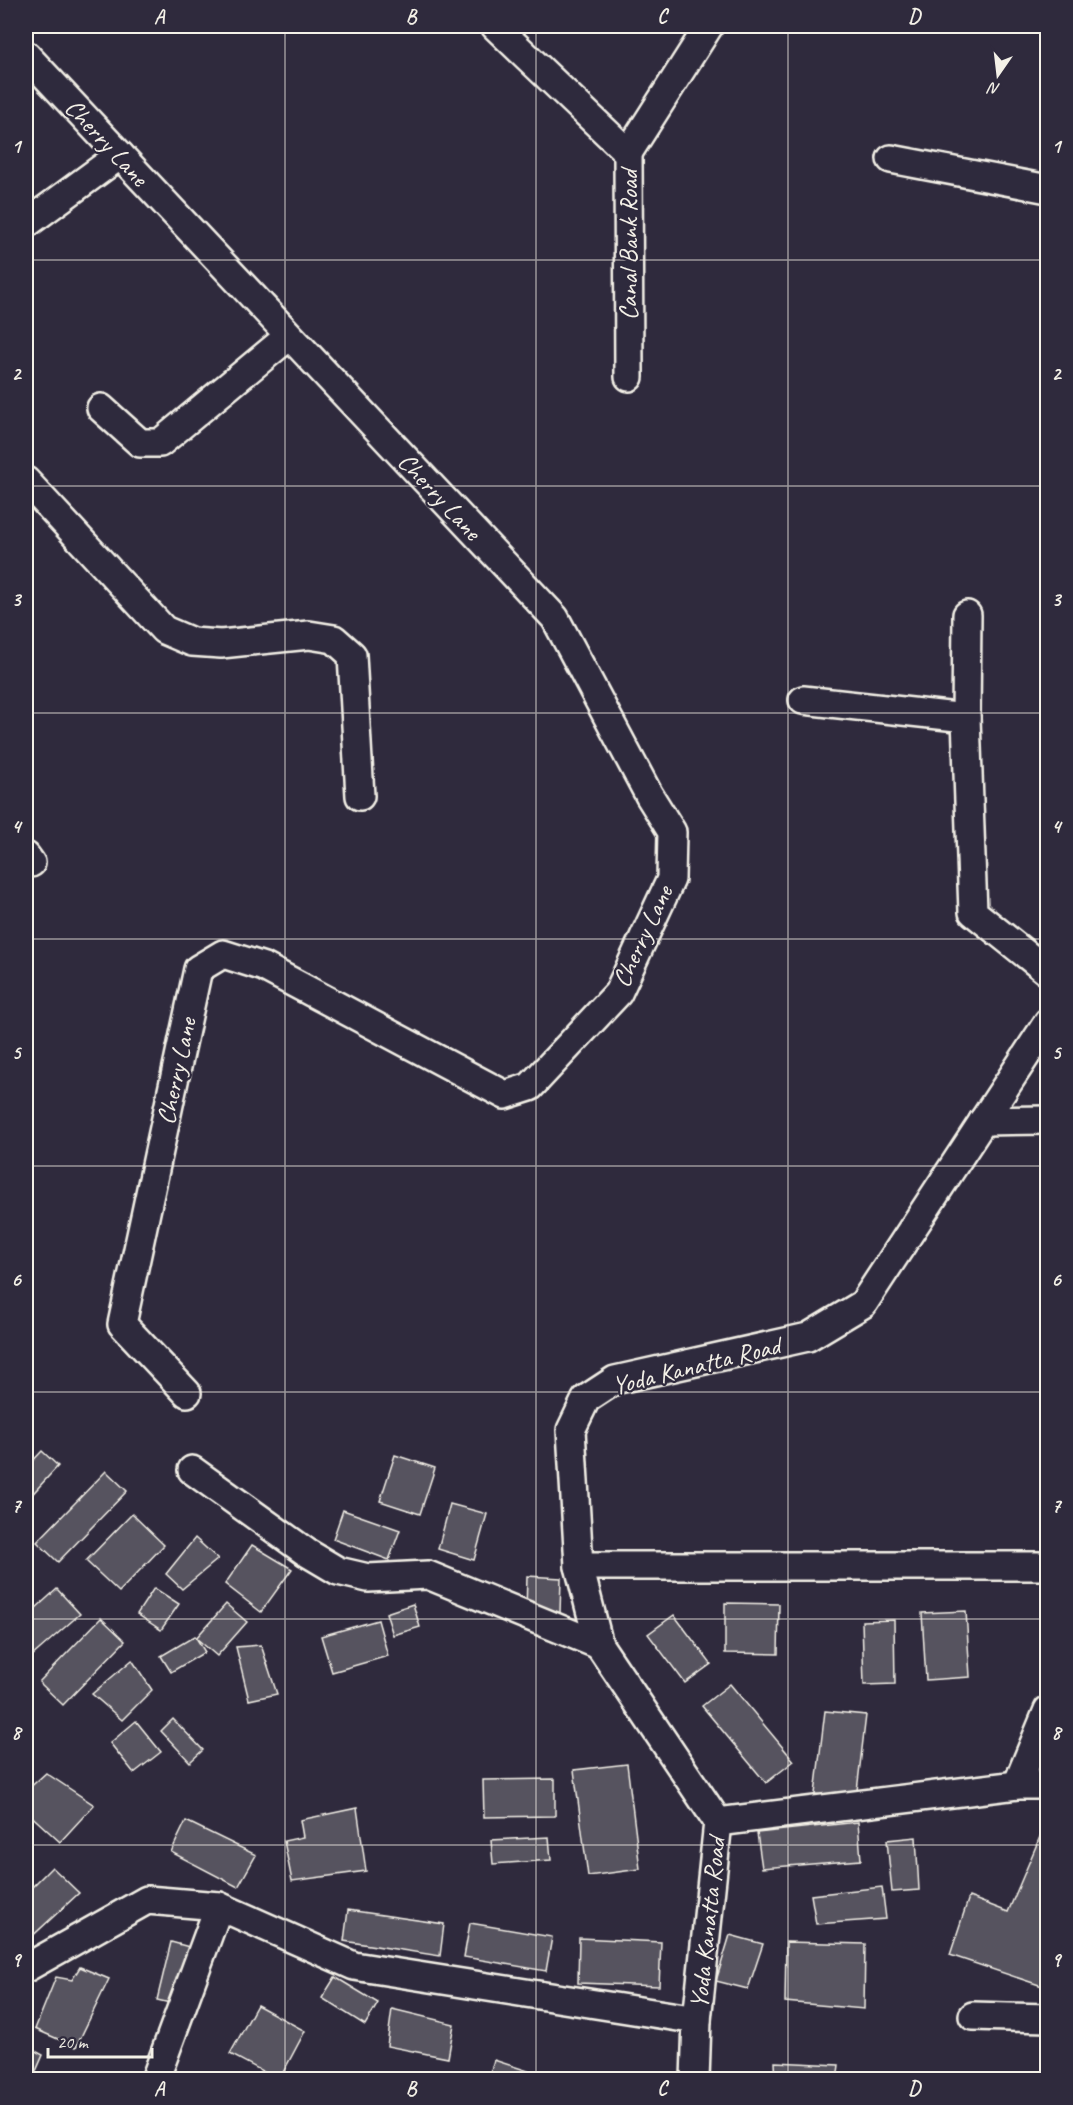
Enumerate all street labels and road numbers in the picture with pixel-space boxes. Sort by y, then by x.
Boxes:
street label: Cherry Lane [58,91,157,194]
street label: Canal Bank Road [612,166,645,320]
street label: Cherry Lane [391,445,490,548]
street label: Cherry Lane [605,879,681,992]
street label: Cherry Lane [149,1013,204,1128]
street label: Yoda Kanatta Road [609,1328,787,1402]
street label: Yoda Kanatta Road [682,1832,733,2010]

